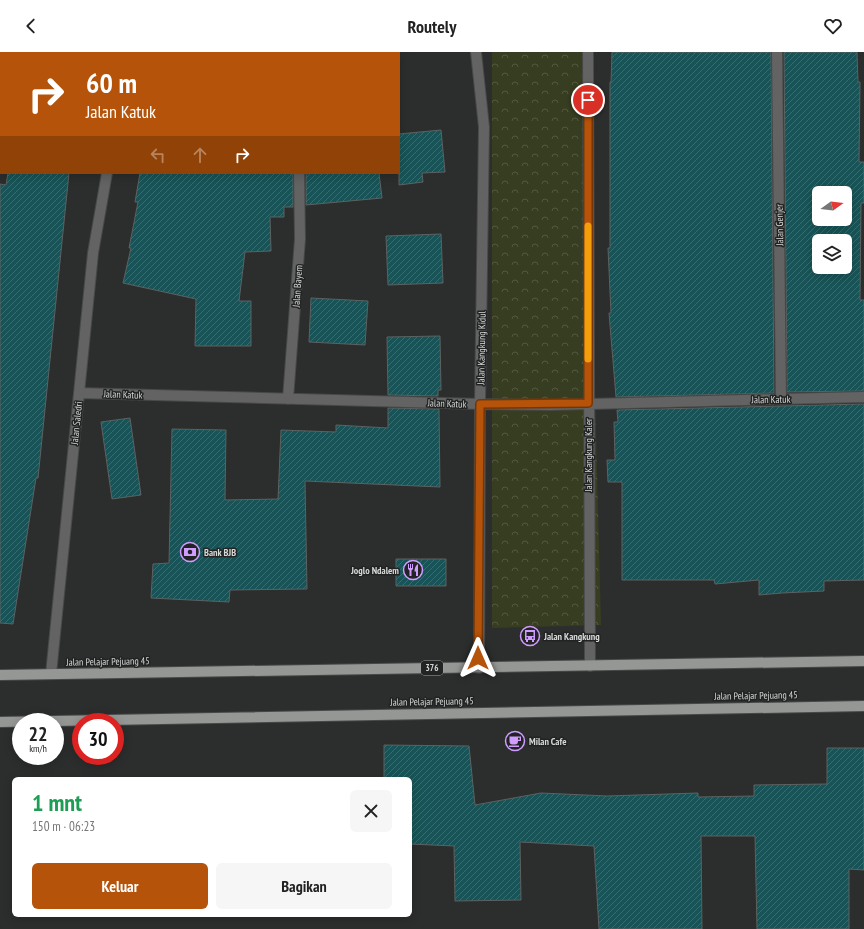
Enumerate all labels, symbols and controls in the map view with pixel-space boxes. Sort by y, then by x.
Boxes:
icon: back [20,15,42,37]
text: Routely [408,15,456,38]
icon: heart [822,15,844,37]
text: 60 m [86,64,137,101]
icon: right [20,68,72,120]
pin [571,83,605,117]
icon: arrive [577,89,599,111]
text: Jalan Katuk [86,100,156,123]
icon: left [147,144,169,166]
icon: ahead [189,144,211,166]
icon: right [231,144,253,166]
north arrow [812,186,852,226]
map controls [812,186,852,274]
street label: Jalan Genjer [773,204,786,247]
button: layers [812,234,852,274]
street label: Jalan Bayem [289,264,305,309]
street label: Jalan Kangkung Kidul [474,310,489,386]
street label: Jalan Katuk [102,387,143,402]
street label: Jalan Katuk [750,393,791,406]
street label: Jalan Katuk [426,396,467,411]
street label: Jalan Saledri [68,401,85,446]
street label: Jalan Kangkung Kaler [582,418,595,493]
bank icon: Bank BJB [179,541,201,563]
place label: Bank BJB [204,546,236,559]
restaurant icon: Joglo Ndalem [402,559,424,581]
place label: Joglo Ndalem [350,564,399,577]
bus stop icon: Jalan Kangkung [519,625,541,647]
place label: Jalan Kangkung [543,630,600,643]
position arrow [457,637,499,679]
street label: Jalan Pelajar Pejuang 45 [65,654,150,669]
road number: 376 [421,661,443,675]
street label: Jalan Pelajar Pejuang 45 [713,688,798,703]
street label: Jalan Pelajar Pejuang 45 [389,694,474,709]
speed limit sign: 30 [72,713,124,765]
text: 22 [28,721,48,747]
cafe icon: Milan Cafe [504,730,526,752]
place label: Milan Cafe [529,735,566,748]
text: km/h [29,742,47,755]
text: 1 mnt [32,787,82,818]
button: close [350,790,392,832]
text: 150 m · 06:23 [32,818,95,835]
button: Keluar [32,863,208,909]
button: Bagikan [216,863,392,909]

